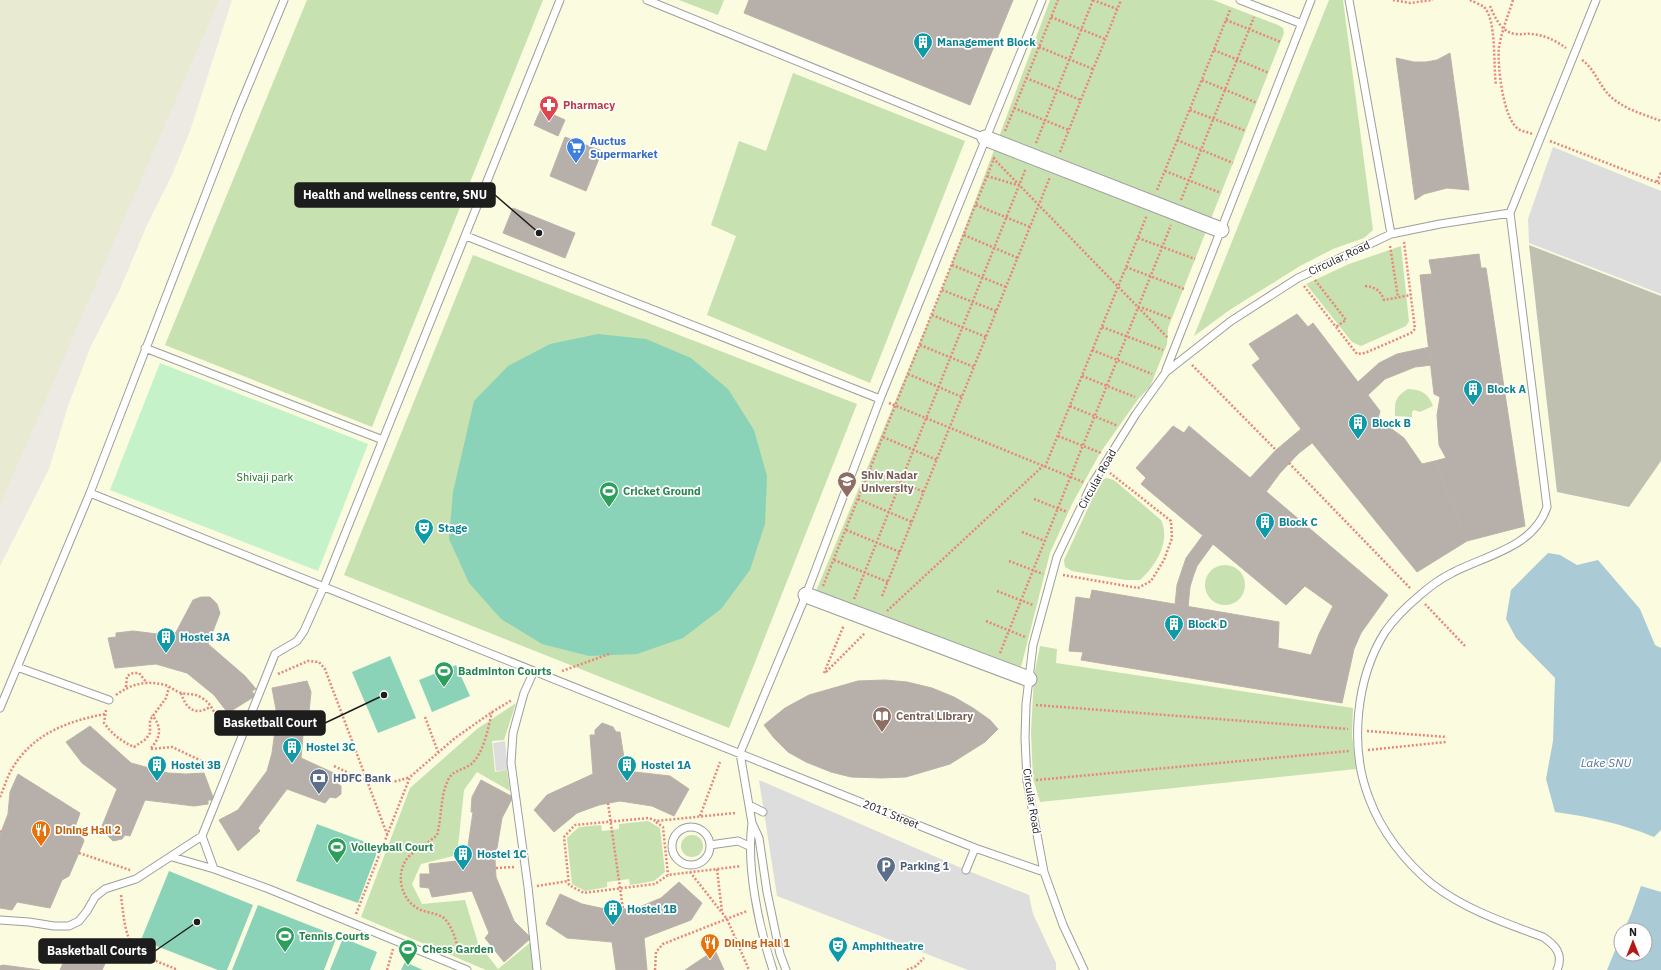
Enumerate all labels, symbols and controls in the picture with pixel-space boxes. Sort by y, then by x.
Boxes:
building icon: Management Block [912,31,934,59]
place label: Management Block [937,35,1036,49]
pharmacy icon: Pharmacy [538,94,560,122]
place label: Pharmacy [563,98,615,112]
place label: Auctus Supermarket [590,134,658,161]
supermarket icon: Auctus Supermarket [565,136,587,164]
callout: Health and wellness centre, SNU [295,183,495,207]
text: Health and wellness centre, SNU [303,187,487,202]
street label: Circular Road [1306,238,1372,278]
building icon: Block A [1462,378,1484,406]
place label: Block A [1487,382,1527,396]
building icon: Block B [1347,412,1369,440]
place label: Block B [1372,416,1411,430]
street label: Circular Road [1075,447,1119,511]
place label: Shiv Nadar University [861,468,918,495]
park label: Shivaji park [237,470,294,484]
school or university icon: Shiv Nadar University [836,470,858,498]
sports icon: Cricket Ground [598,480,620,508]
place label: Cricket Ground [623,484,701,498]
building icon: Block C [1254,511,1276,539]
place label: Block C [1279,515,1318,529]
theatre icon: Stage [413,517,435,545]
place label: Stage [438,521,467,535]
building icon: Block D [1163,613,1185,641]
place label: Block D [1188,617,1228,631]
building icon: Hostel 3A [155,626,177,654]
place label: Hostel 3A [180,630,231,644]
sports icon: Badminton Courts [433,660,455,688]
place label: Badminton Courts [458,664,552,678]
library icon: Central Library [871,705,893,733]
place label: Central Library [896,709,973,723]
callout: Basketball Court [215,711,325,735]
text: Basketball Court [223,715,317,730]
building icon: Hostel 3C [281,736,303,764]
place label: Hostel 3C [306,740,356,754]
building icon: Hostel 3B [146,754,168,782]
building icon: Hostel 1A [616,754,638,782]
water label: Lake SNU [1581,755,1631,770]
place label: Hostel 3B [171,758,221,772]
place label: Hostel 1A [641,758,692,772]
bank icon: HDFC Bank [308,767,330,795]
street label: Circular Road [1020,767,1044,835]
place label: HDFC Bank [333,771,392,785]
street label: 2011 Street [861,796,921,832]
restaurant icon: Dining Hall 2 [30,819,52,847]
place label: Dining Hall 2 [55,823,121,837]
sports icon: Volleyball Court [326,836,348,864]
place label: Volleyball Court [351,840,433,854]
building icon: Hostel 1C [452,843,474,871]
place label: Hostel 1C [477,847,527,861]
parking icon: Parking 1 [875,855,897,883]
place label: Parking 1 [900,859,949,873]
building icon: Hostel 1B [602,898,624,926]
place label: Hostel 1B [627,902,677,916]
north arrow [1613,922,1653,962]
sports icon: Tennis Courts [274,925,296,953]
text: N [1629,925,1637,939]
place label: Tennis Courts [299,929,370,943]
restaurant icon: Dining Hall 1 [699,932,721,960]
theatre icon: Amphitheatre [827,935,849,963]
place label: Dining Hall 1 [724,936,790,950]
sports icon: Chess Garden [397,938,419,966]
callout: Basketball Courts [39,939,155,963]
place label: Amphitheatre [852,939,924,953]
place label: Chess Garden [422,942,494,956]
text: Basketball Courts [47,943,147,958]

